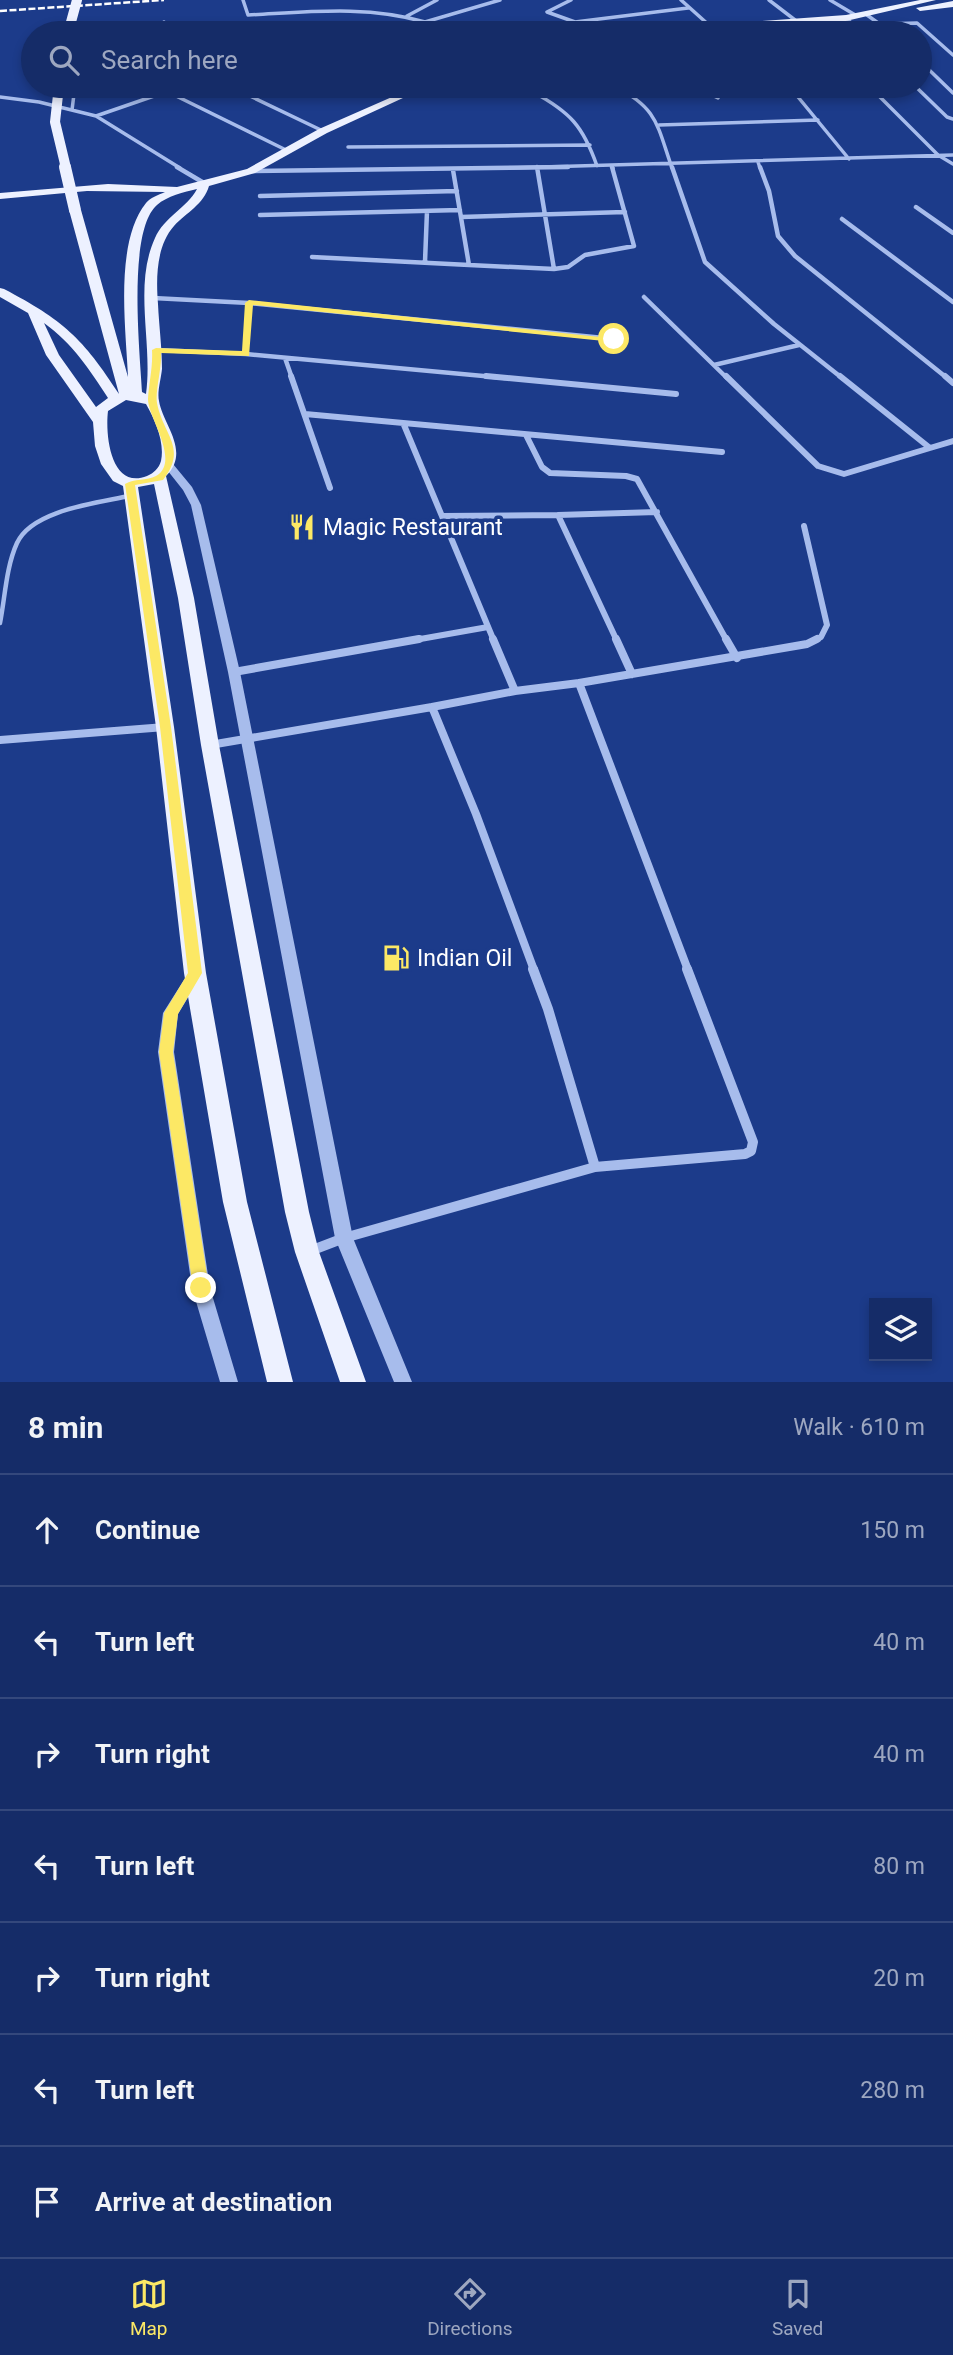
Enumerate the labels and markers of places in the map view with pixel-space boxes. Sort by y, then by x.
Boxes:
restaurant icon: Magic Restaurant [287,512,317,542]
place label: Magic Restaurant [323,514,503,541]
fuel station icon: Indian Oil [381,943,411,973]
place label: Indian Oil [417,945,512,972]

